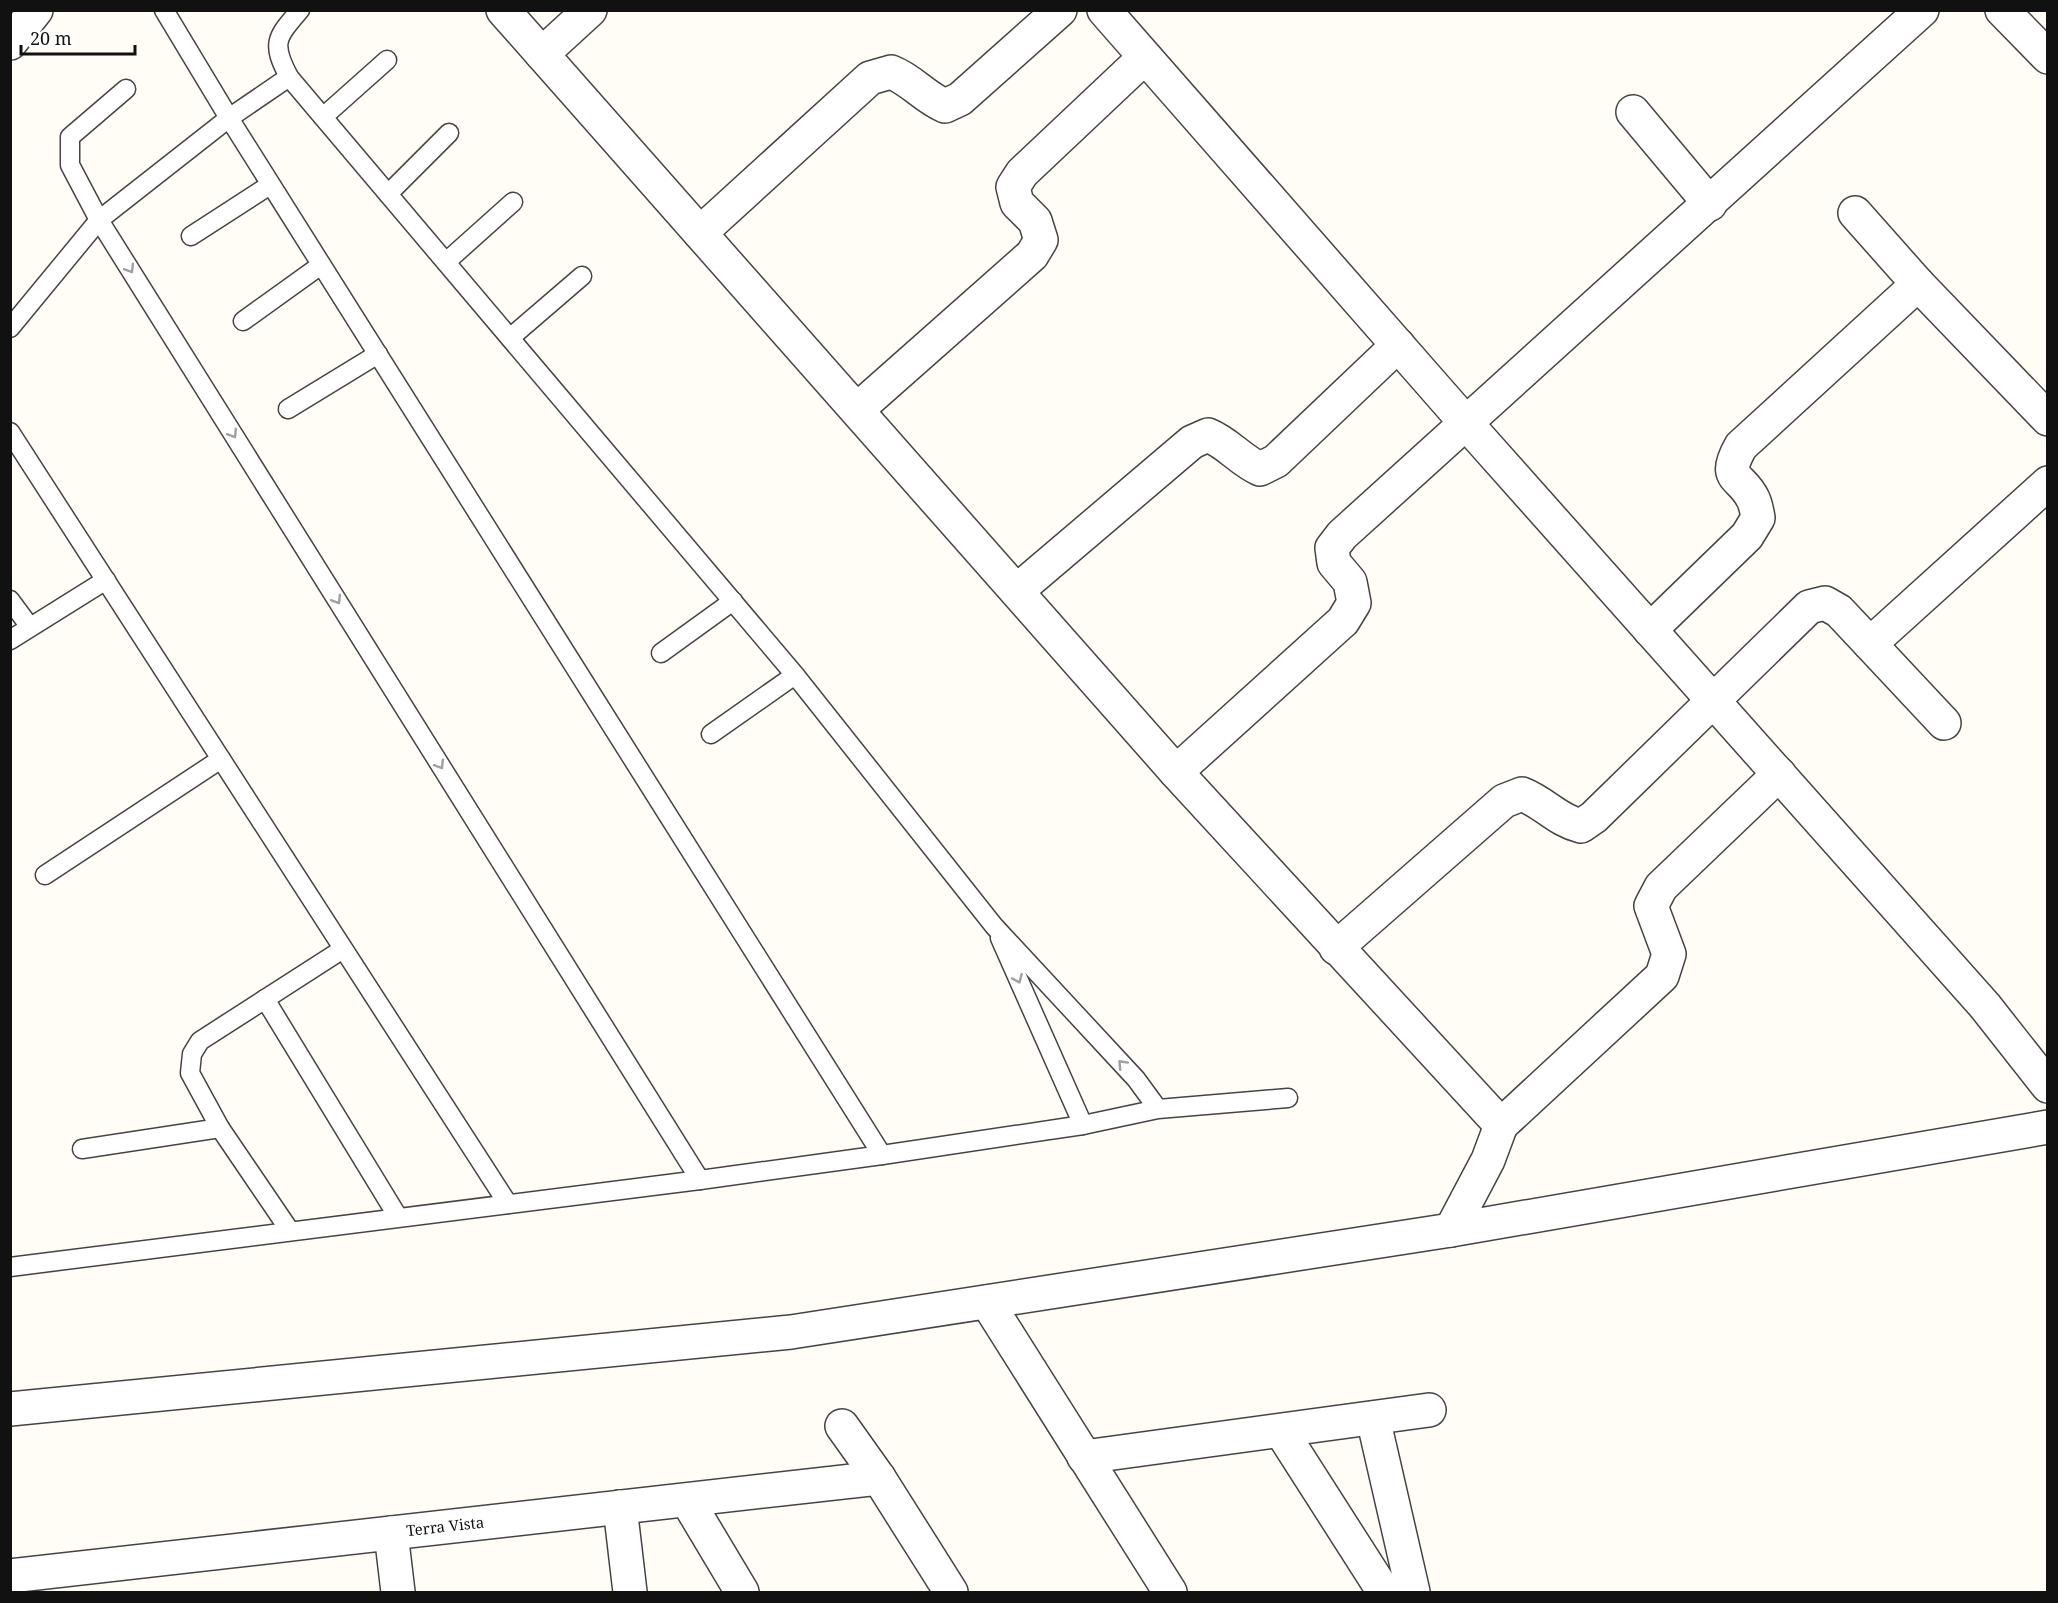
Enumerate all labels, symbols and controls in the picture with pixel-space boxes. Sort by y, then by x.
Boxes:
scale bar [21,18,135,56]
text: 20 m [30,26,72,50]
one-way arrow [122,263,134,273]
one-way arrow [226,428,237,439]
one-way arrow [329,594,341,604]
one-way arrow [433,759,445,769]
one-way arrow [1011,973,1023,984]
one-way arrow [1118,1060,1129,1070]
street label: Terra Vista [405,1512,485,1540]

